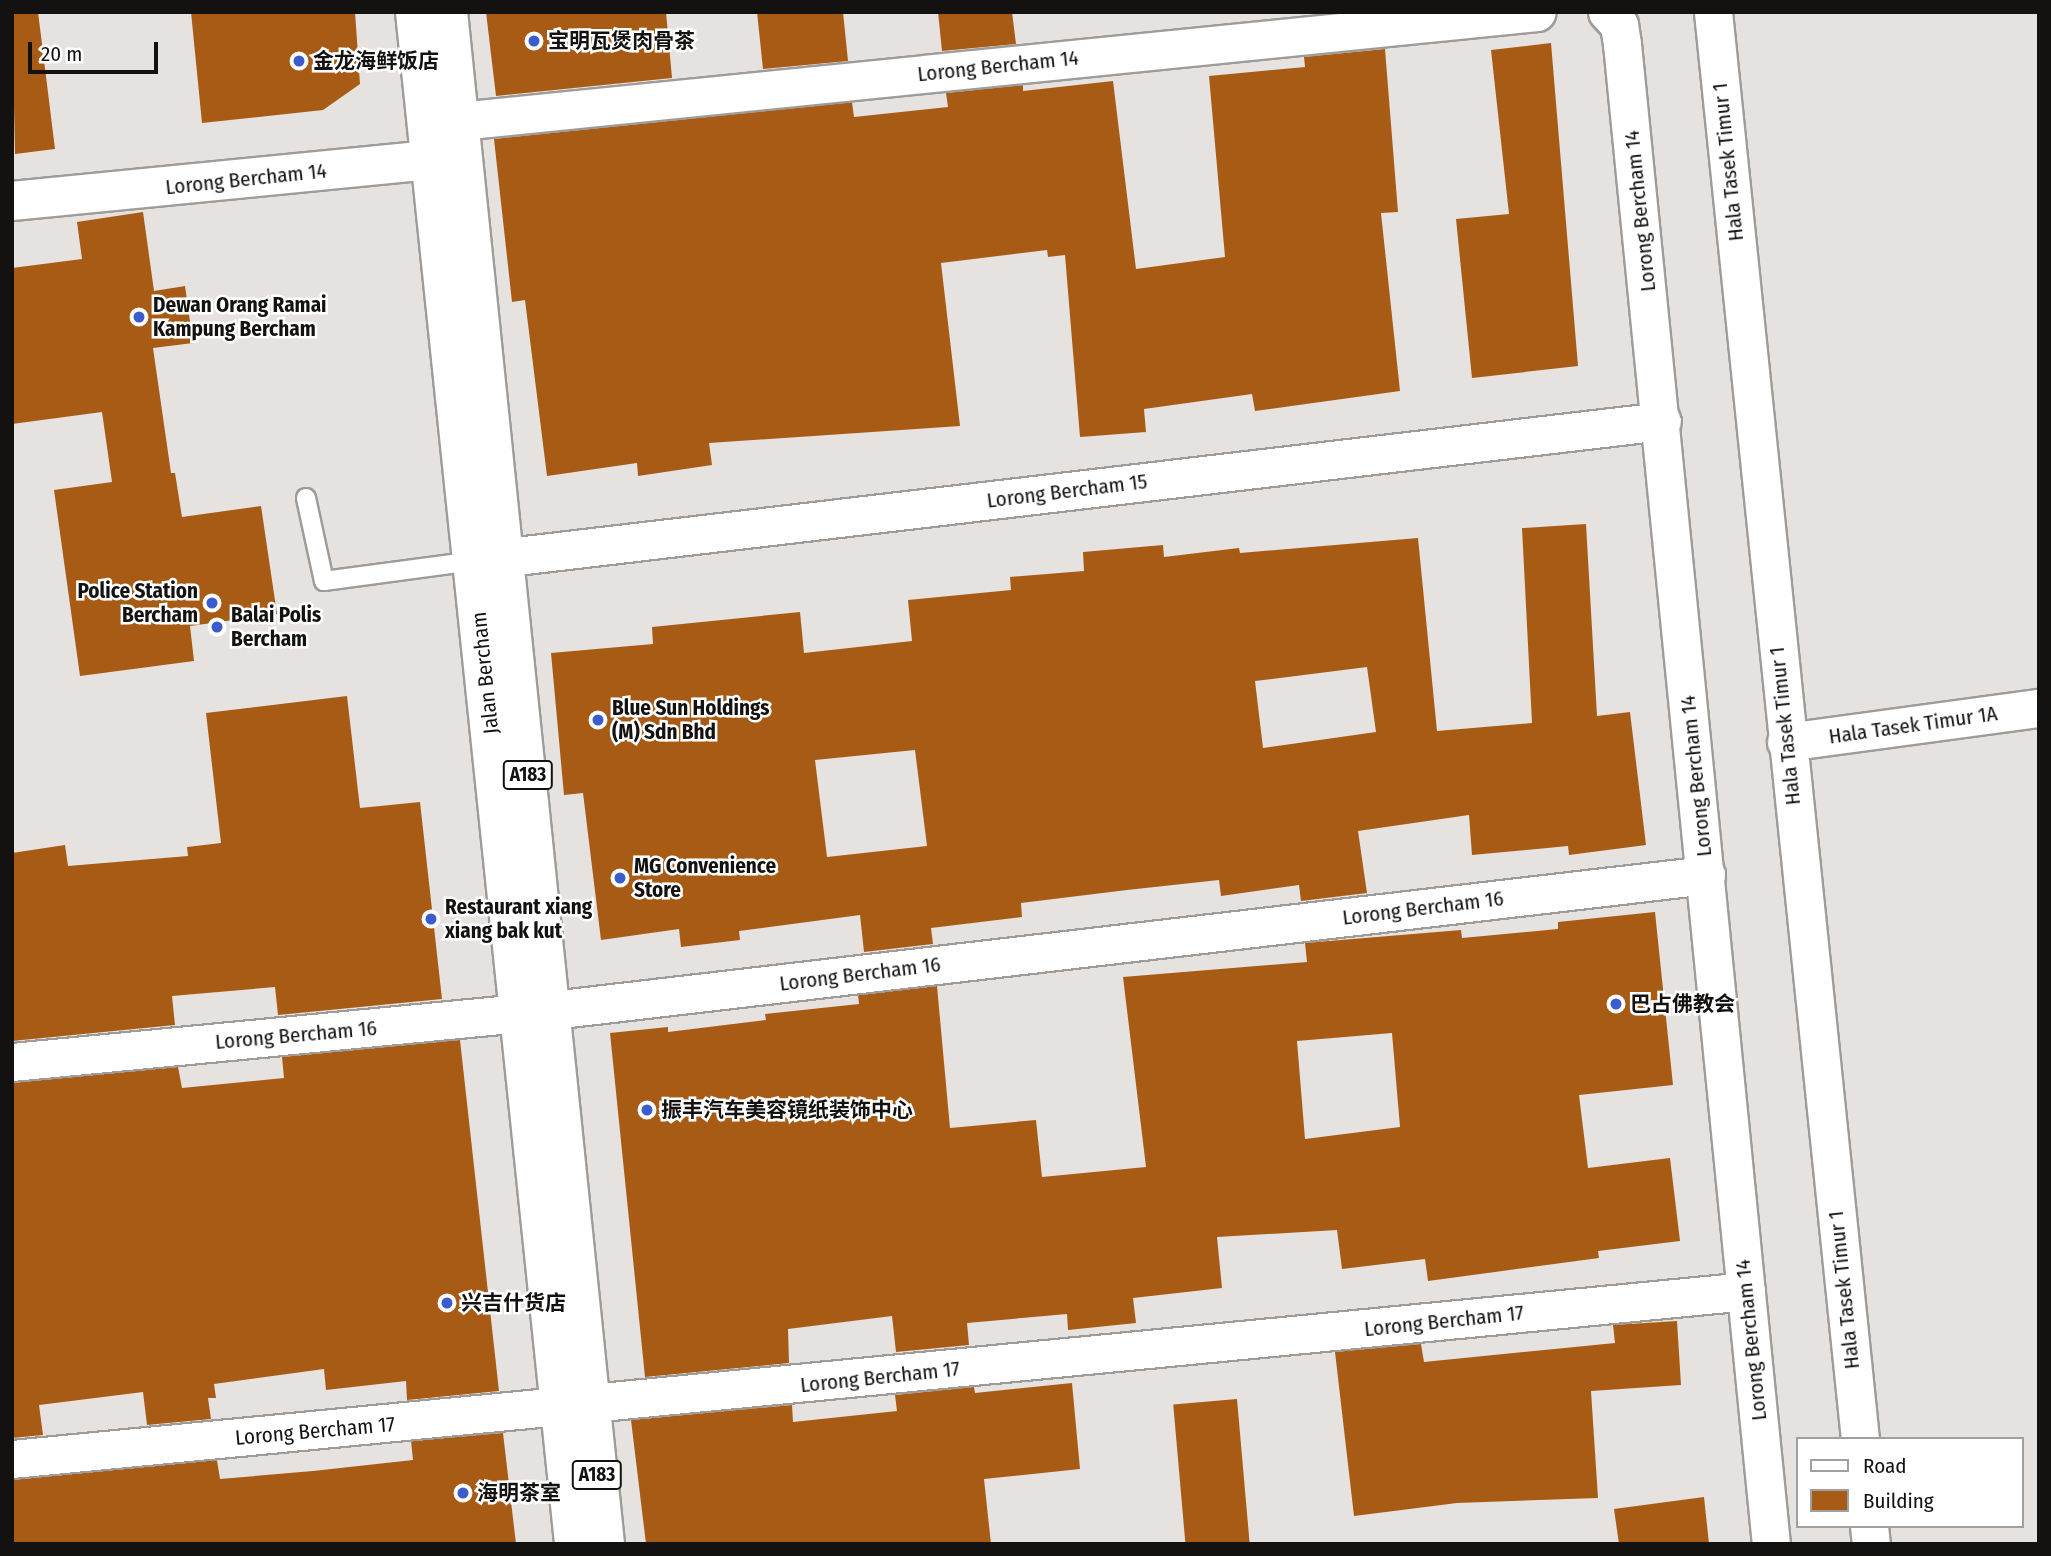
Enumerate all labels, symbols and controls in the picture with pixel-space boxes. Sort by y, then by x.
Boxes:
scale bar [32,28,161,72]
place label: 宝明瓦煲肉骨茶 [548,28,695,54]
marker: 宝明瓦煲肉骨茶 [526,33,542,49]
text: 20 m [41,41,82,67]
street label: Lorong Bercham 14 [916,45,1080,87]
place label: 金龙海鲜饭店 [313,48,439,74]
marker: 金龙海鲜饭店 [291,53,307,69]
street label: Hala Tasek Timur 1 [1707,82,1749,242]
street label: Lorong Bercham 14 [1619,129,1661,293]
street label: Lorong Bercham 14 [164,158,328,200]
place label: Dewan Orang Ramai Kampung Bercham [153,292,327,342]
marker: Dewan Orang Ramai Kampung Bercham [131,309,147,325]
street label: Lorong Bercham 15 [985,469,1149,513]
place label: Police Station Bercham [78,578,198,628]
marker: Police Station Bercham [204,595,220,611]
place label: Balai Polis Bercham [231,602,321,652]
street label: Jalan Bercham [466,611,504,735]
marker: Balai Polis Bercham [209,619,225,635]
street label: Hala Tasek Timur 1 [1764,646,1806,806]
street label: Lorong Bercham 14 [1675,694,1717,858]
place label: Blue Sun Holdings (M) Sdn Bhd [612,695,769,745]
street label: Hala Tasek Timur 1A [1827,701,1999,749]
marker: Blue Sun Holdings (M) Sdn Bhd [590,712,606,728]
road number: A183 [502,760,554,790]
place label: MG Convenience Store [634,853,776,903]
marker: MG Convenience Store [612,870,628,886]
street label: Lorong Bercham 16 [1341,886,1505,930]
place label: Restaurant xiang xiang bak kut [445,894,592,944]
marker: Restaurant xiang xiang bak kut [423,911,439,927]
street label: Lorong Bercham 16 [778,952,942,996]
place label: 巴占佛教会 [1630,991,1735,1017]
marker: 巴占佛教会 [1608,996,1624,1012]
street label: Lorong Bercham 16 [214,1015,378,1055]
place label: 振丰汽车美容镜纸装饰中心 [661,1097,913,1123]
marker: 振丰汽车美容镜纸装饰中心 [639,1102,655,1118]
street label: Hala Tasek Timur 1 [1823,1210,1865,1370]
street label: Lorong Bercham 14 [1730,1258,1772,1422]
place label: 兴吉什货店 [461,1290,566,1316]
marker: 兴吉什货店 [439,1295,455,1311]
street label: Lorong Bercham 17 [1363,1300,1525,1342]
street label: Lorong Bercham 17 [799,1356,961,1398]
street label: Lorong Bercham 17 [234,1411,396,1451]
legend [1796,1437,2023,1528]
text: Road [1863,1453,1907,1479]
road number: A183 [571,1460,623,1490]
place label: 海明茶室 [477,1480,561,1506]
marker: 海明茶室 [455,1485,471,1501]
text: Building [1863,1488,1934,1514]

